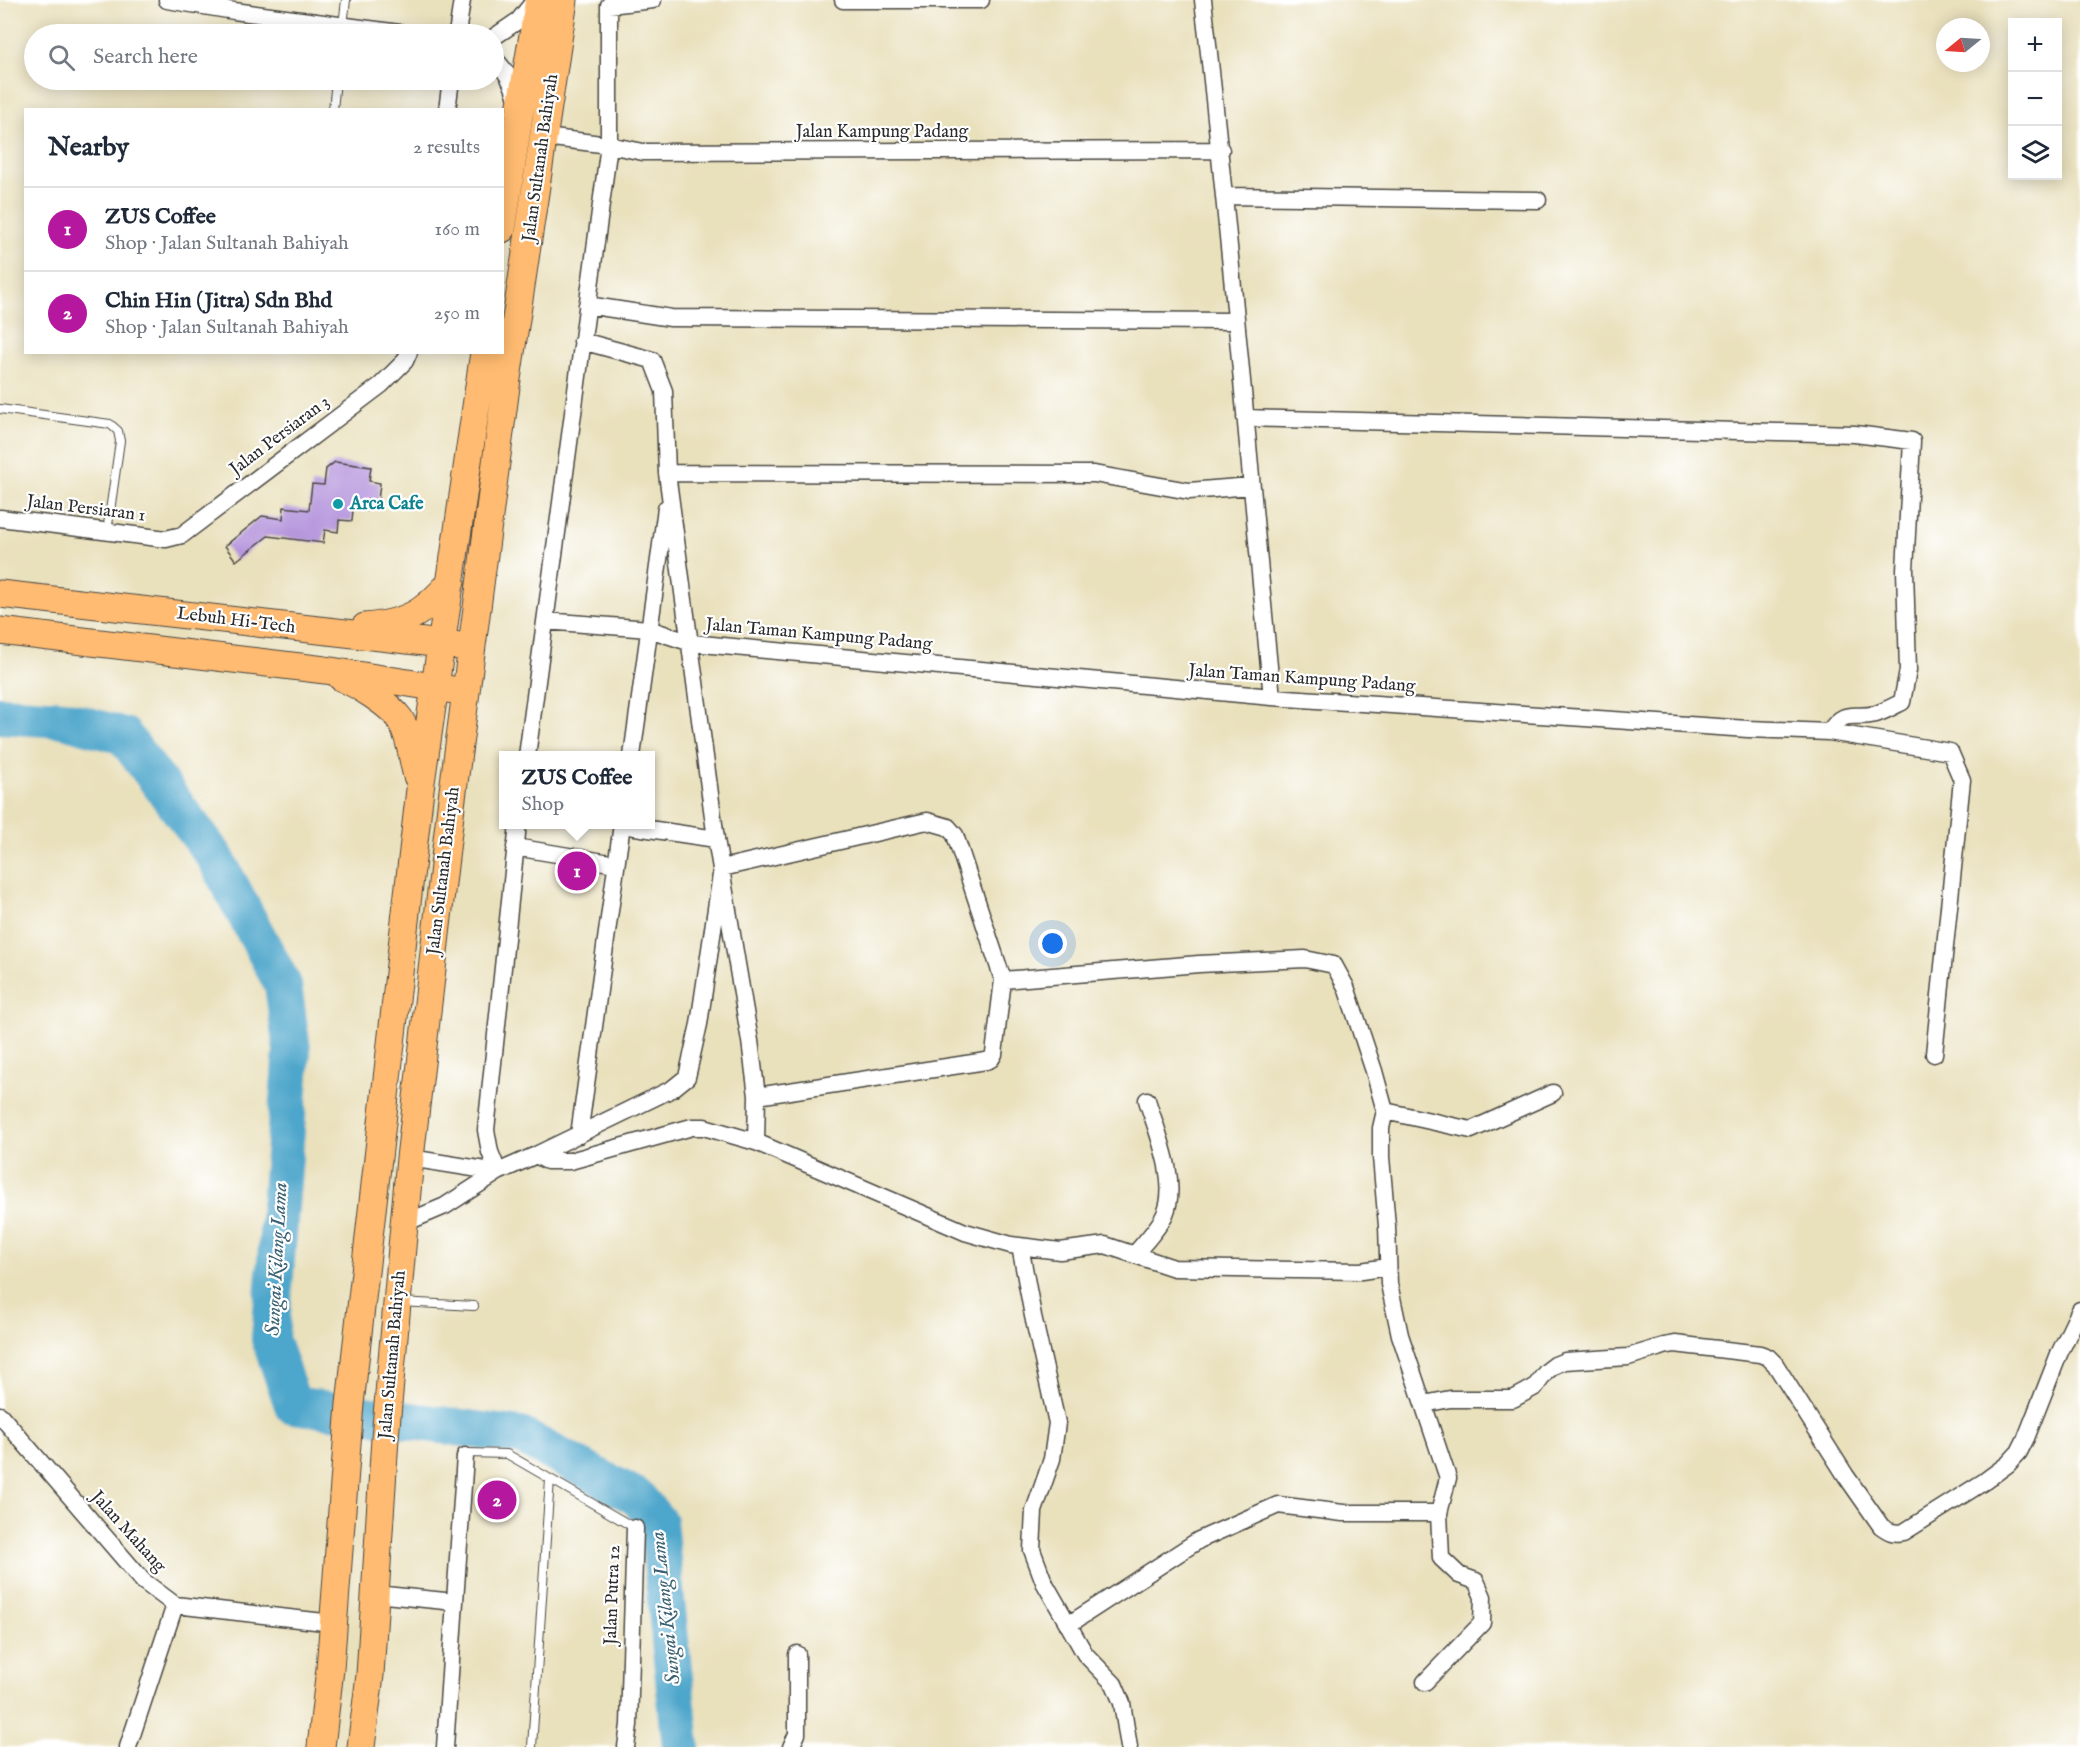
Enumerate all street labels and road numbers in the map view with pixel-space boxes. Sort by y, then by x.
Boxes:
street label: Jalan Sultanah Bahiyah [518,72,564,245]
street label: Jalan Kampung Padang [794,121,969,144]
street label: Jalan Persiaran 3 [224,391,335,482]
street label: Jalan Persiaran 1 [23,490,147,528]
street label: Lebuh Hi-Tech [175,602,297,640]
street label: Jalan Taman Kampung Padang [703,613,933,656]
street label: Jalan Taman Kampung Padang [1186,659,1416,698]
street label: Jalan Sultanah Bahiyah [422,785,466,958]
street label: Jalan Sultanah Bahiyah [374,1269,412,1442]
street label: Jalan Mahang [84,1485,171,1578]
street label: Jalan Putra 12 [600,1544,626,1648]

